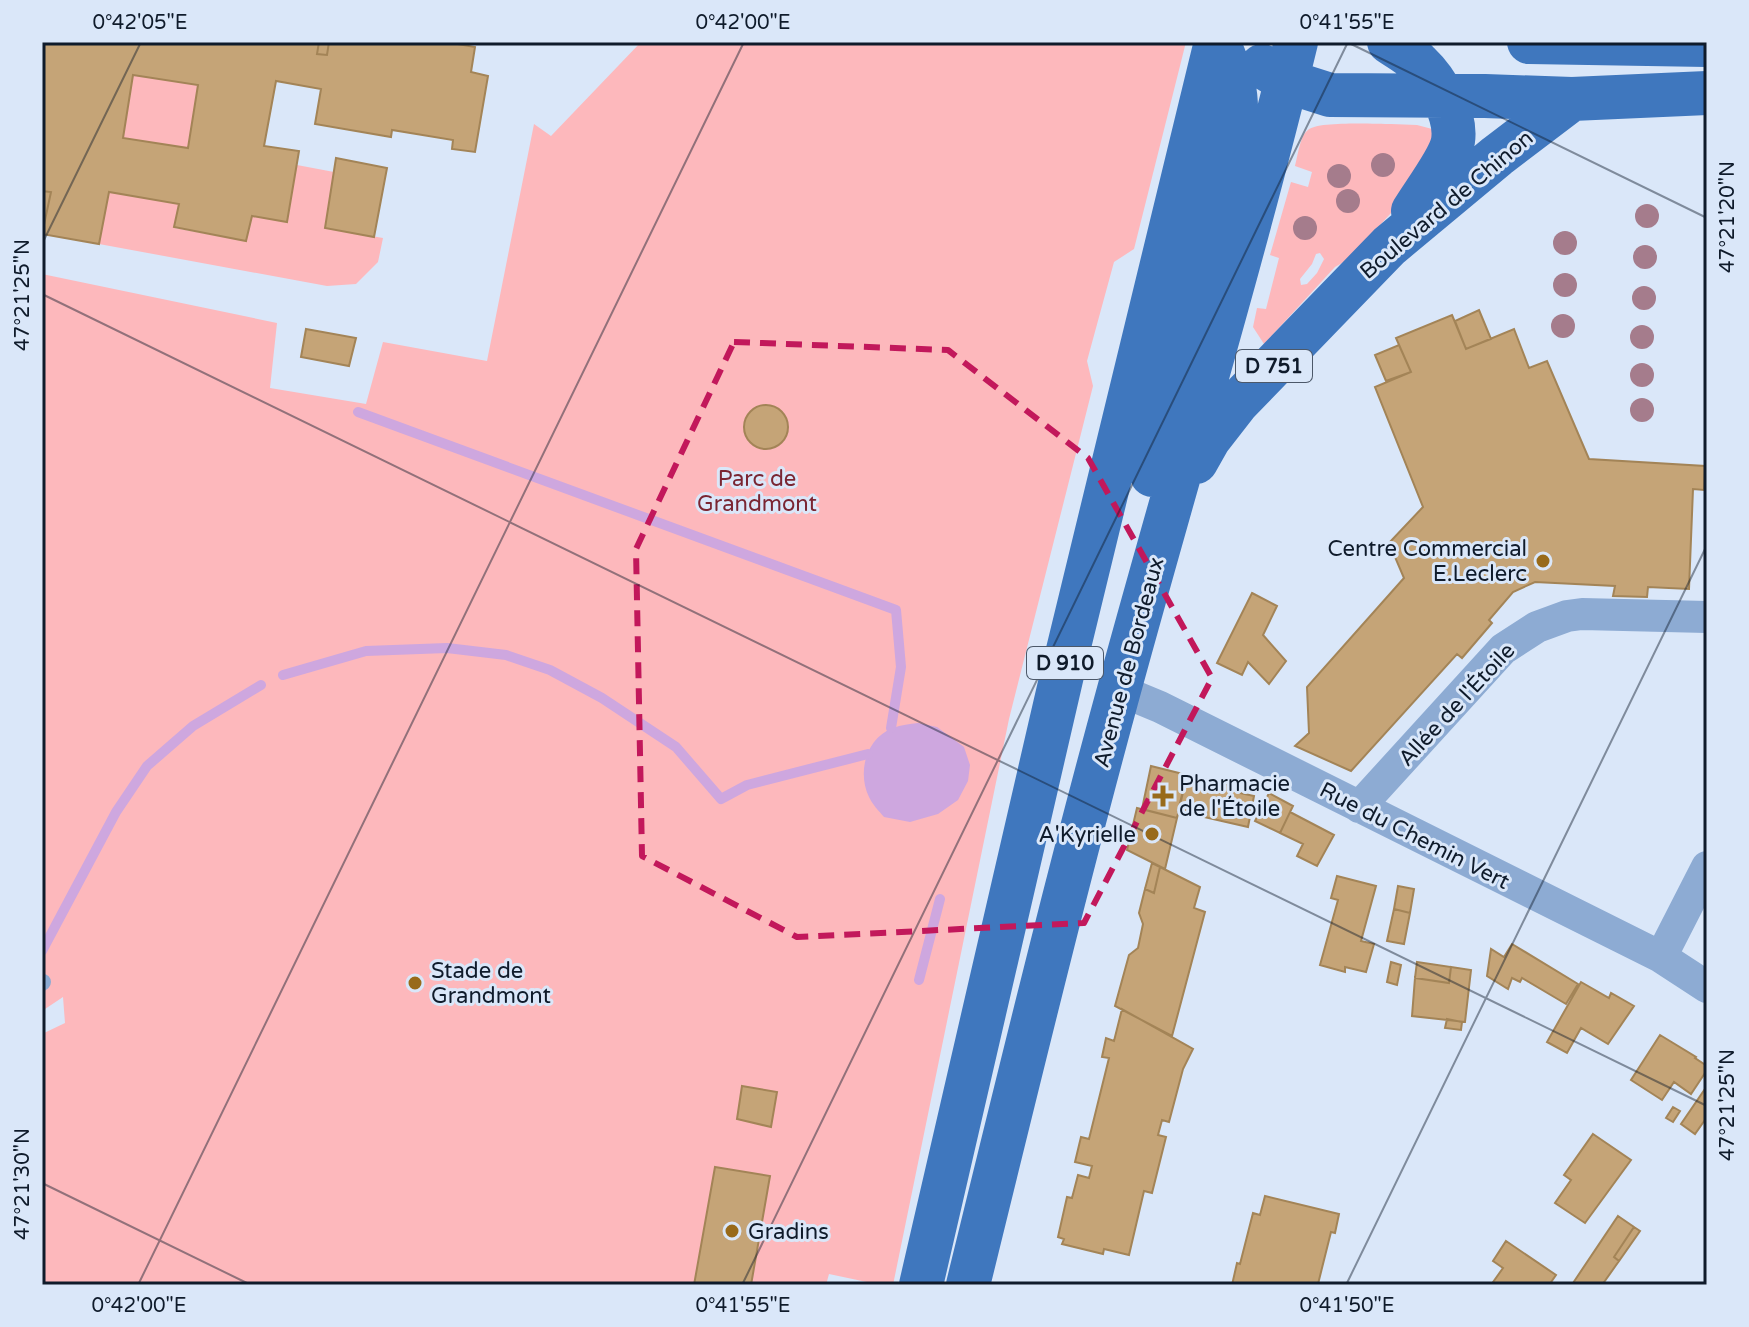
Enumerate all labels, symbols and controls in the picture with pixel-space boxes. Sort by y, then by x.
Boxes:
text: 0°42'05"E [93,11,187,35]
text: 0°42'00"E [696,11,790,35]
text: 0°41'55"E [1300,11,1394,35]
street label: Boulevard de Chinon [1355,125,1538,285]
text: 47°21'20"N [1716,161,1740,273]
text: 47°21'25"N [11,239,35,351]
road number: D 751 [1236,350,1312,382]
park label: Parc de Grandmont [697,466,817,517]
place label: Centre Commercial E.Leclerc [1328,536,1527,587]
marker: Centre Commercial E.Leclerc [1534,552,1552,570]
street label: Avenue de Bordeaux [1088,554,1170,770]
street label: Allée de l'Étoile [1392,637,1520,772]
road number: D 910 [1027,647,1103,679]
place label: Pharmacie de l'Étoile [1179,771,1290,822]
street label: Rue du Chemin Vert [1315,777,1514,895]
marker: Pharmacie de l'Étoile [1154,787,1172,805]
place label: A'Kyrielle [1038,822,1136,848]
marker: A'Kyrielle [1143,825,1161,843]
place label: Stade de Grandmont [431,958,551,1009]
marker: Stade de Grandmont [406,974,424,992]
text: 47°21'25"N [1716,1049,1740,1161]
text: 47°21'30"N [11,1128,35,1240]
place label: Gradins [748,1219,829,1245]
marker: Gradins [723,1222,741,1240]
text: 0°42'00"E [92,1294,186,1318]
text: 0°41'55"E [696,1294,790,1318]
text: 0°41'50"E [1300,1294,1394,1318]

